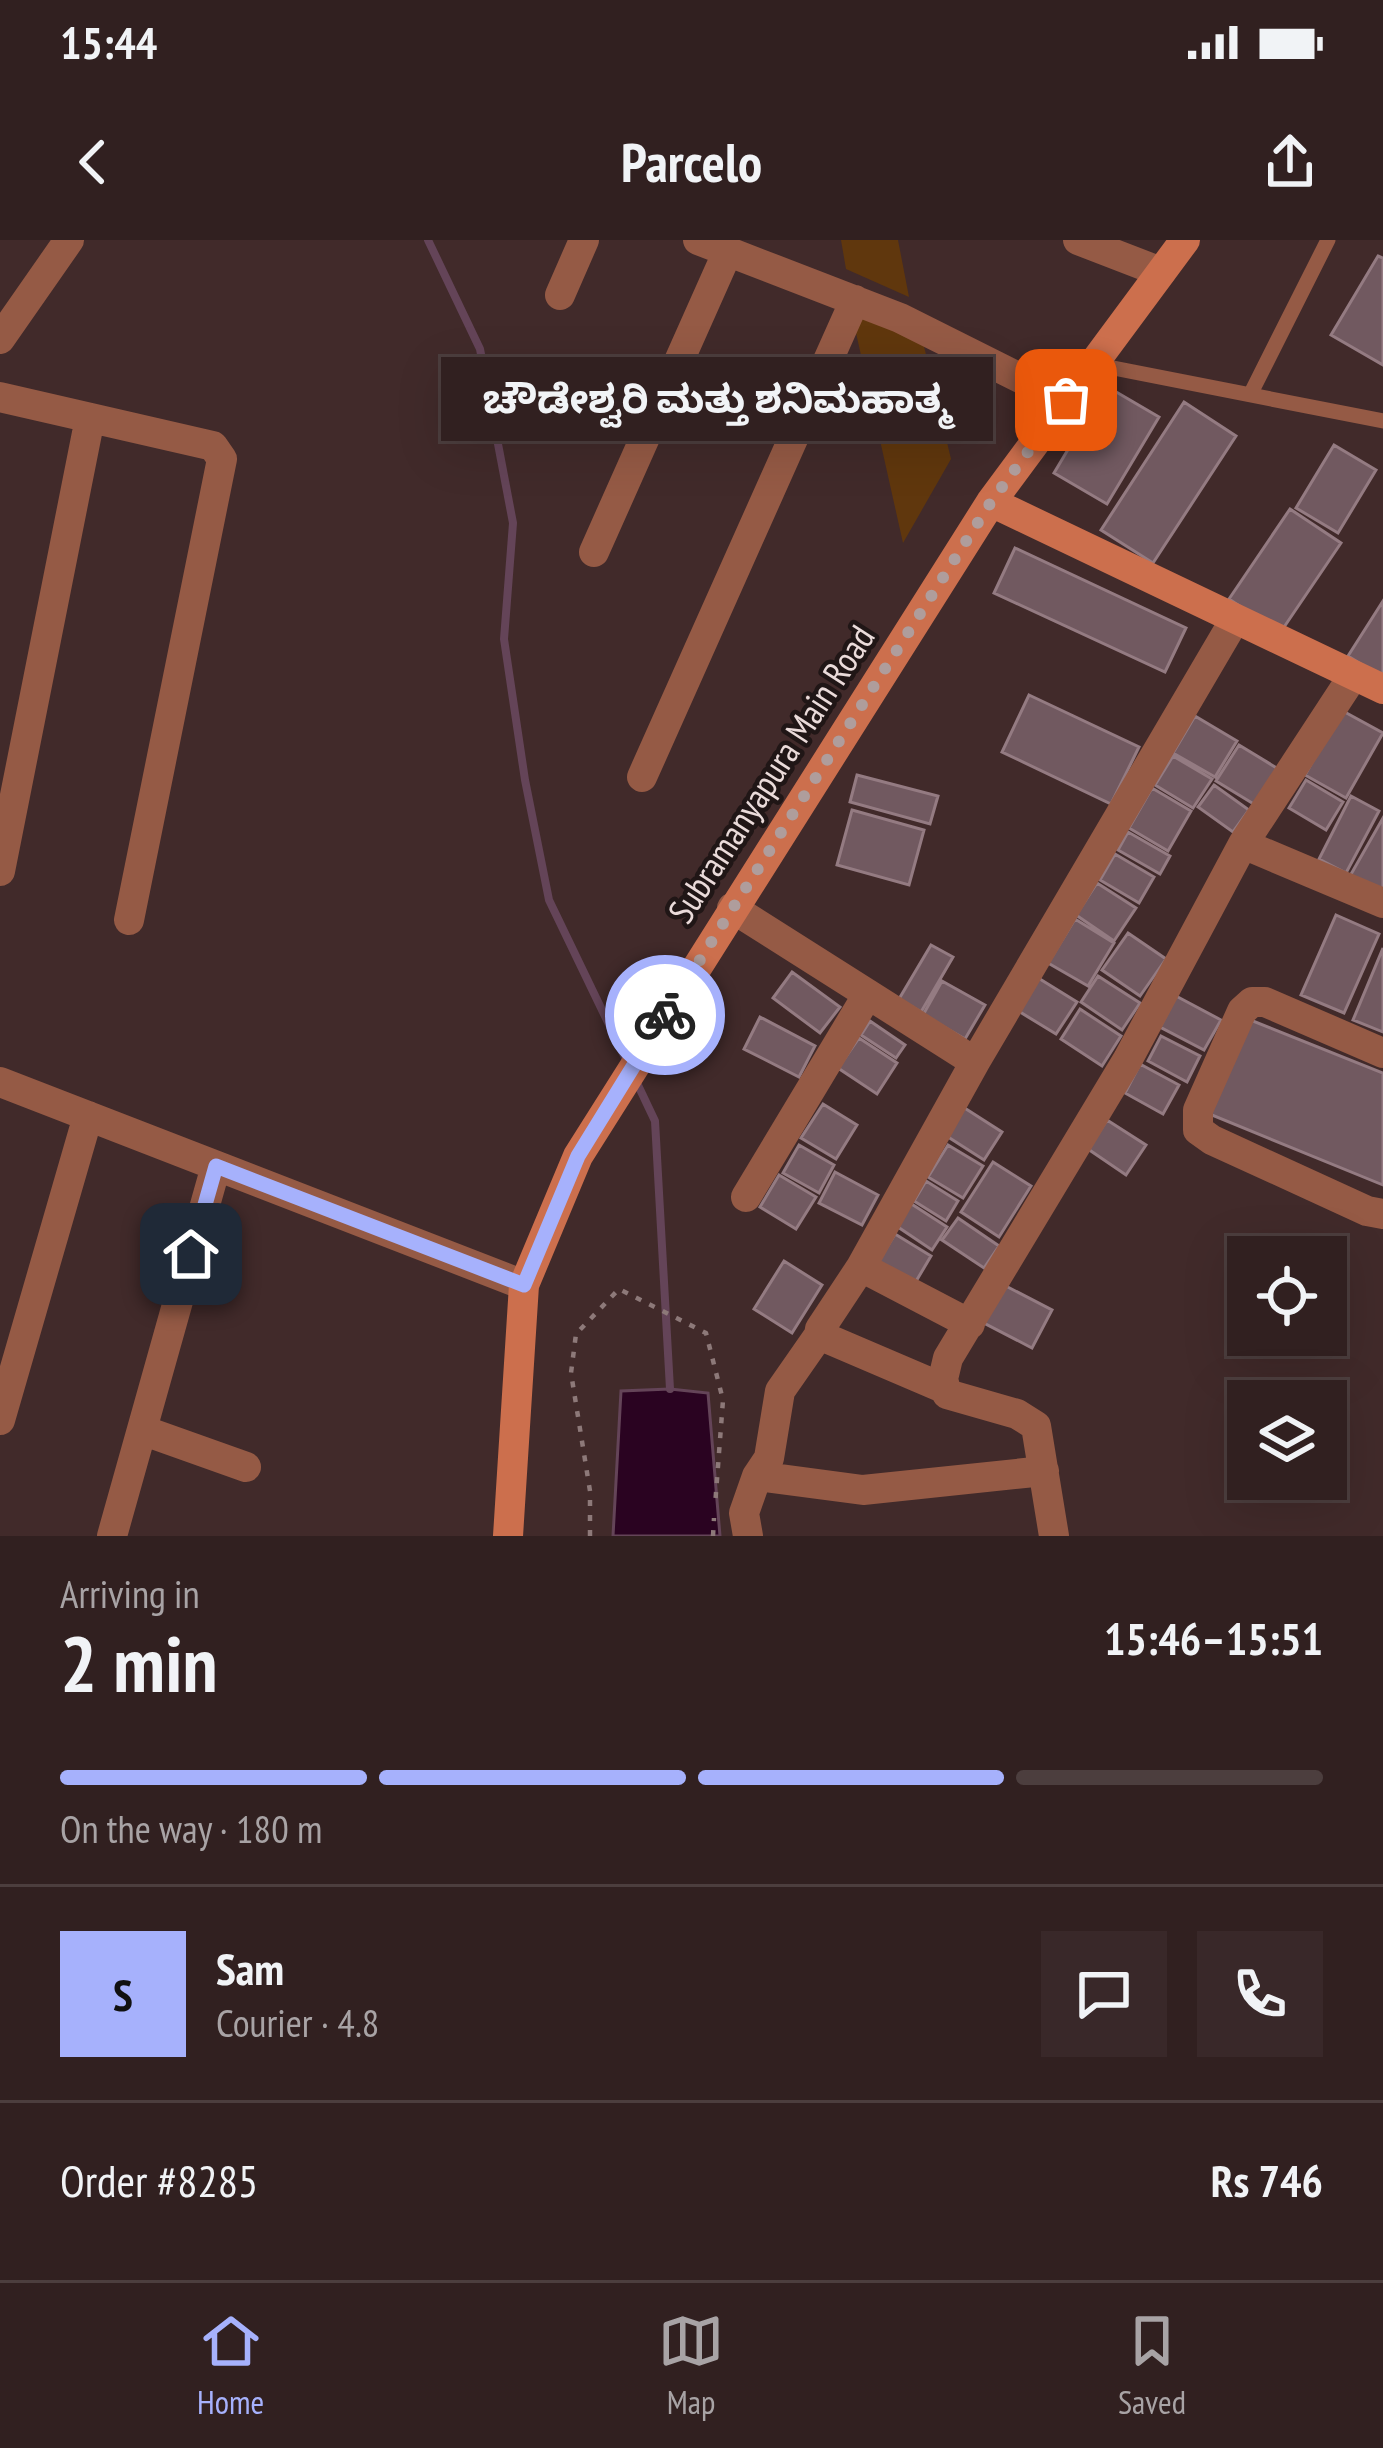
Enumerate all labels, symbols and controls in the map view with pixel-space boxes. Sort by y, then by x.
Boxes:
text: 15:44 [60,13,157,71]
text: Parcelo [621,127,762,197]
icon: back [60,129,126,195]
icon: share [1257,129,1323,195]
pin [1015,349,1117,451]
callout: ಚೌಡೇಶ್ವರಿ ಮತ್ತು ಶನಿಮಹಾತ್ಮ [442,358,994,442]
icon: bag [1033,367,1099,433]
text: ಚೌಡೇಶ್ವರಿ ಮತ್ತು ಶನಿಮಹಾತ್ಮ [483,373,951,424]
street label: Subramanyapura Main Road [657,616,884,931]
courier [605,955,725,1075]
icon: bike [632,982,698,1048]
pin [140,1203,242,1305]
icon: home [158,1221,224,1287]
map controls [1227,1236,1347,1500]
button: locate [1227,1236,1347,1356]
button: layers [1227,1380,1347,1500]
text: Arriving in [60,1568,200,1619]
text: 15:46–15:51 [1104,1609,1323,1667]
text: 2 min [60,1613,218,1714]
text: On the way · 180 m [60,1803,322,1854]
button: chat [1041,1931,1167,2057]
button: phone [1197,1931,1323,2057]
text: Sam [216,1939,284,1997]
text: S [113,1965,133,2023]
text: Courier · 4.8 [216,1997,379,2048]
text: Order #8285 [60,2151,258,2209]
text: Rs 746 [1211,2151,1323,2209]
tab: Home [197,2308,264,2423]
tab: Map [658,2308,724,2423]
tab: Saved [1118,2308,1186,2423]

